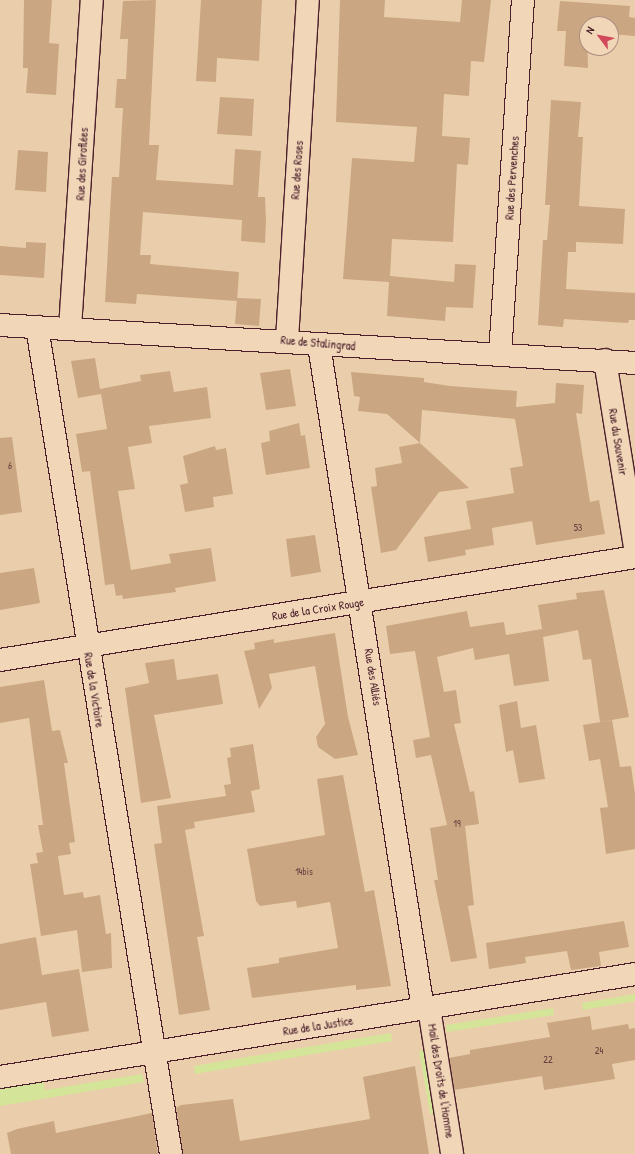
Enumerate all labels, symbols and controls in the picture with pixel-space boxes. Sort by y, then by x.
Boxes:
north arrow [579,16,619,56]
text: N [582,24,597,36]
street label: Rue des Giroflées [73,127,91,201]
street label: Rue des Pervenches [502,136,522,220]
street label: Rue des Roses [288,140,306,200]
street label: Rue de Stalingrad [280,333,356,353]
street label: Rue du Souvenir [606,408,630,476]
house number: 6 [8,460,12,472]
house number: 53 [574,522,582,534]
street label: Rue de la Croix Rouge [271,595,365,623]
street label: Rue des Alliés [361,647,385,707]
street label: Rue de la Victoire [81,651,107,729]
house number: 19 [453,818,461,830]
house number: 14bis [295,866,313,878]
street label: Rue de la Justice [282,1013,354,1039]
street label: Mail des Droits de l'Homme [425,1023,457,1139]
house number: 24 [595,1045,603,1057]
house number: 22 [543,1054,553,1066]

